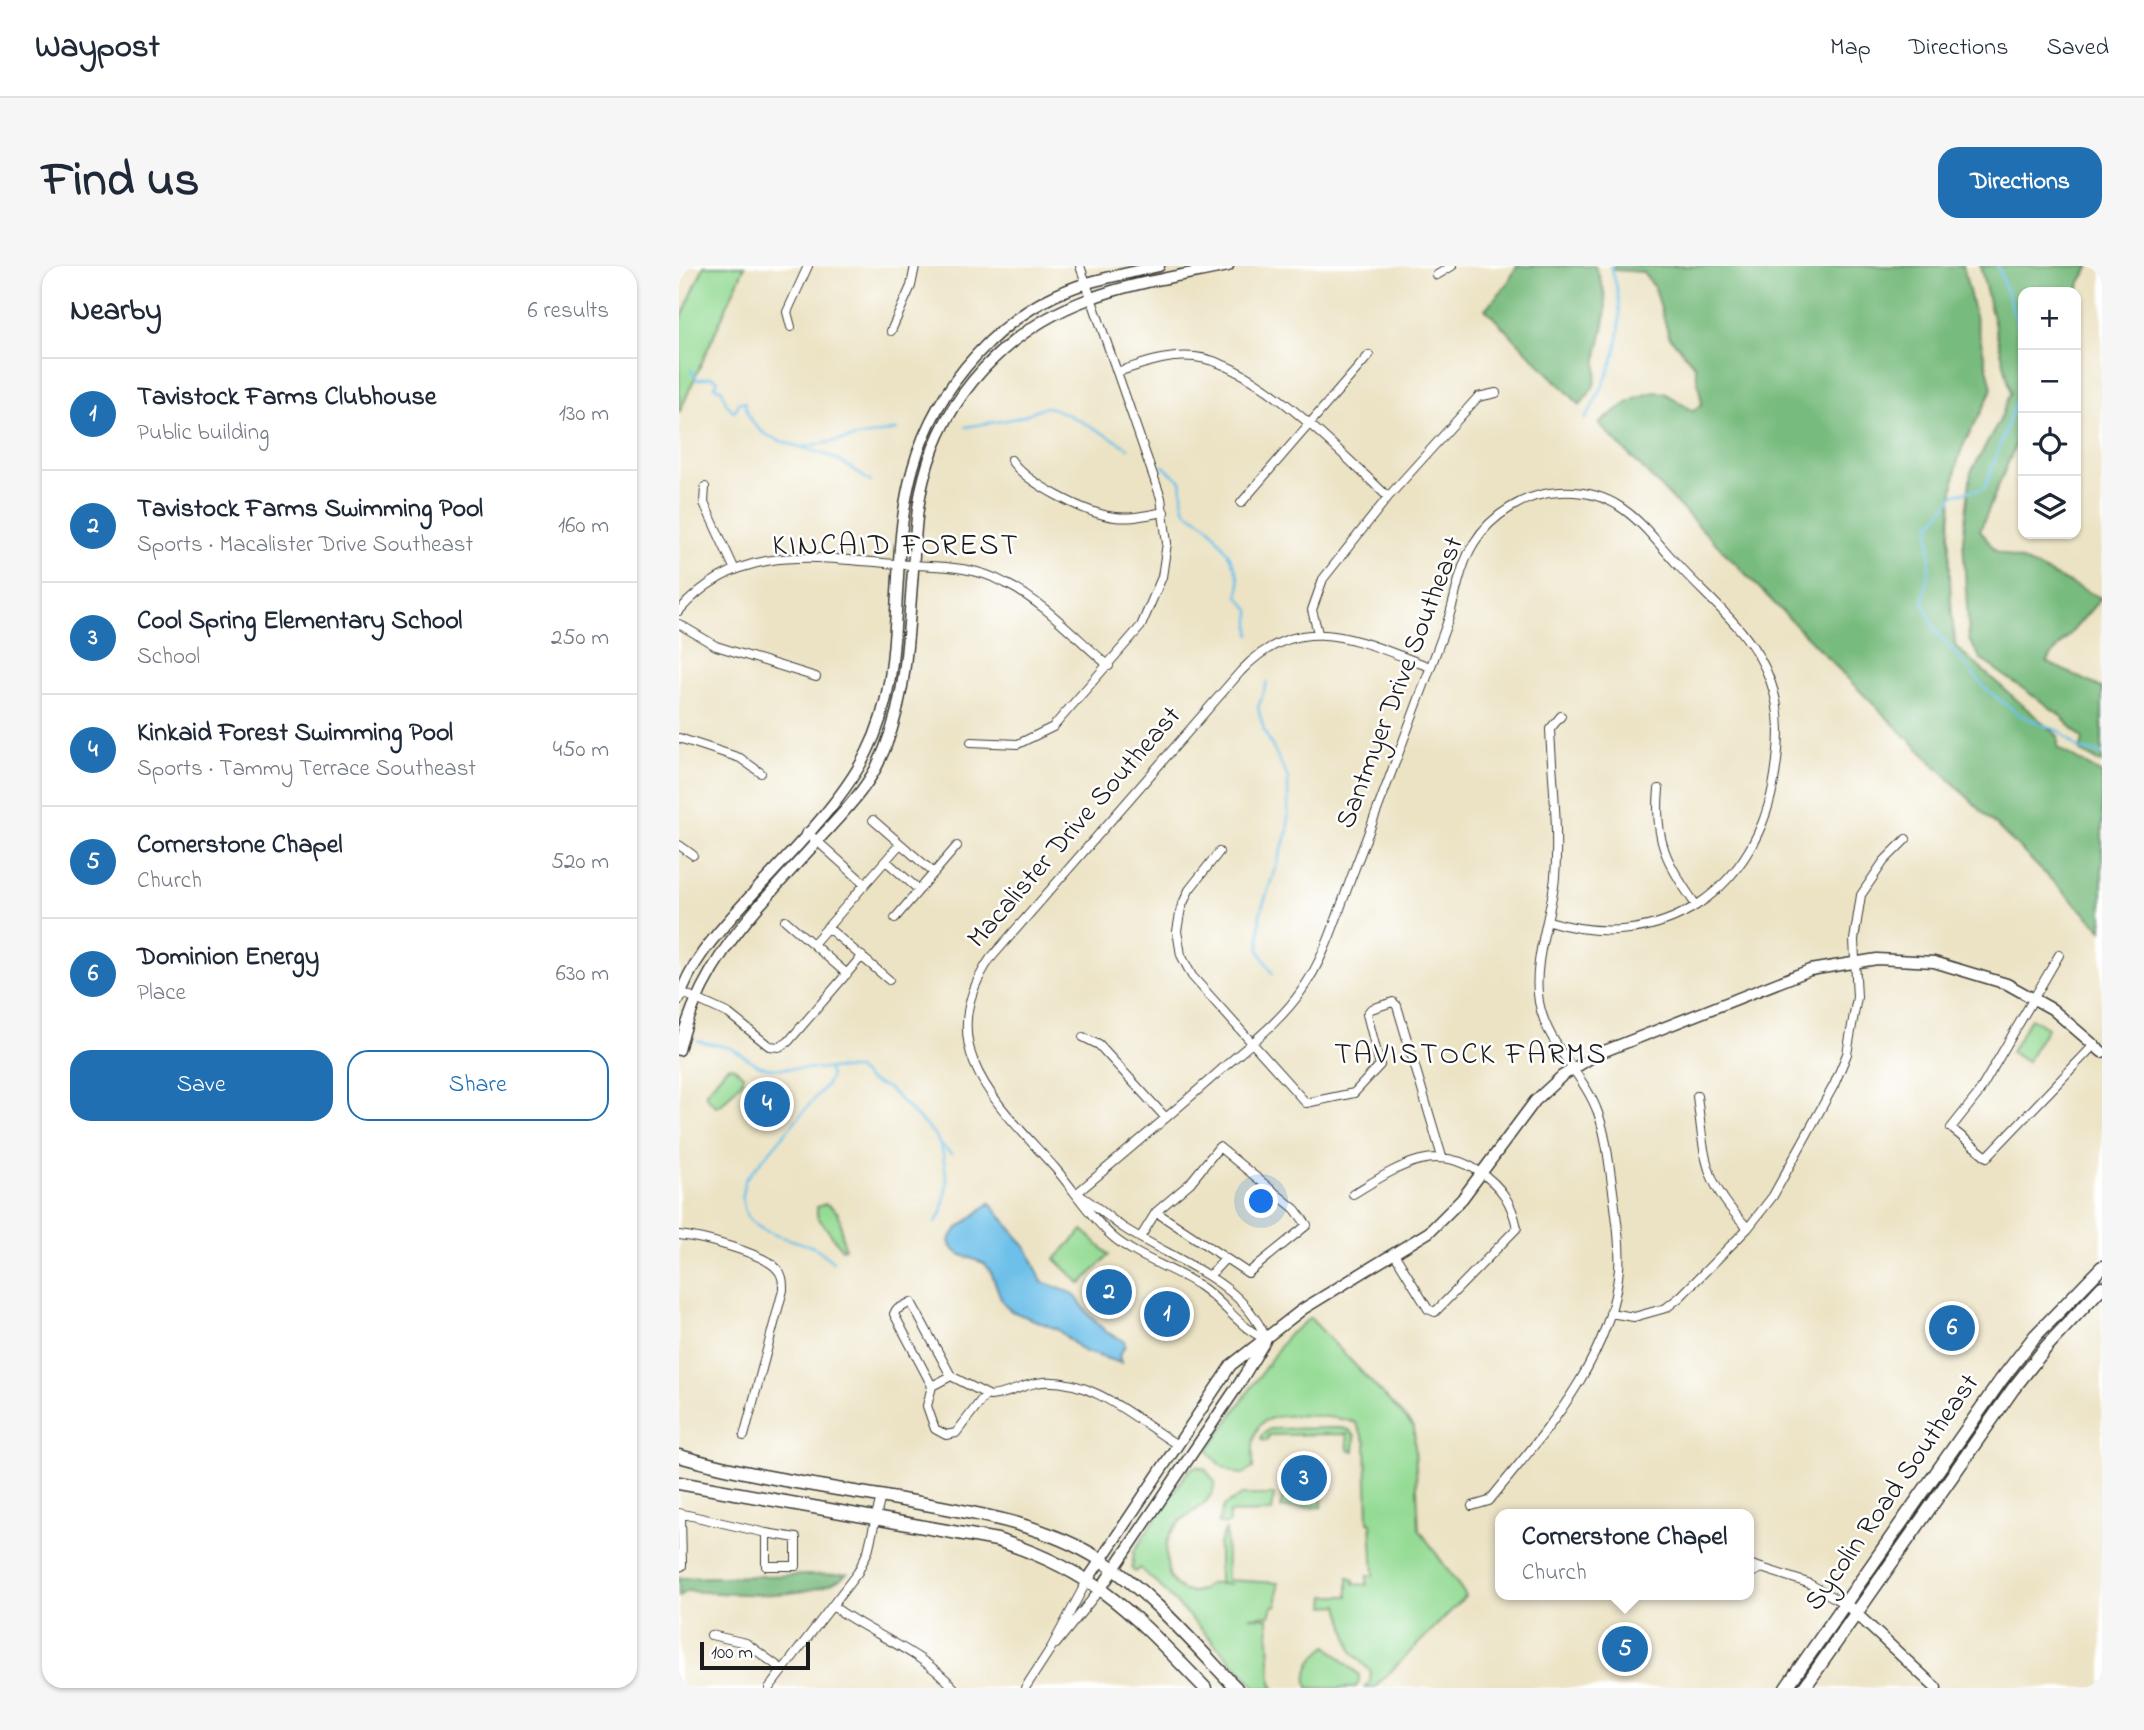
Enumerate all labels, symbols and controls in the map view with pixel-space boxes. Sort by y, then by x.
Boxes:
text: Waypost [35,24,160,72]
text: Map [1830,31,1871,66]
text: Directions [1909,31,2008,66]
text: Saved [2046,31,2109,66]
text: Find us [42,146,199,218]
button: Directions [1938,147,2102,218]
map controls [2018,287,2081,539]
button: + [2018,287,2081,350]
text: Nearby [70,290,162,334]
text: 6 results [528,295,609,328]
button: − [2018,350,2081,413]
text: Tavistock Farms Clubhouse [137,379,436,417]
text: 1 [89,398,97,431]
text: 130 m [559,398,609,431]
button: locate [2018,413,2081,476]
text: Public building [137,417,269,450]
button: layers [2018,476,2081,539]
text: Tavistock Farms Swimming Pool [137,491,483,529]
text: 2 [87,510,99,543]
text: 160 m [558,510,609,543]
district label: KINCAID FOREST [772,525,1020,569]
text: Sports · Macalister Drive Southeast [137,529,473,562]
street label: Santmyer Drive Southeast [1326,531,1476,835]
text: Cool Spring Elementary School [137,603,462,641]
text: 3 [88,622,98,655]
text: 250 m [551,622,609,655]
text: School [137,641,200,674]
street label: Macalister Drive Southeast [958,698,1192,958]
text: Kinkaid Forest Swimming Pool [137,715,453,753]
text: 4 [88,734,98,767]
text: 450 m [553,734,609,767]
text: Sports · Tammy Terrace Southeast [137,753,476,786]
text: Cornerstone Chapel [137,827,343,865]
text: 5 [86,846,100,879]
text: 520 m [551,846,609,879]
text: Church [137,865,202,898]
text: Dominion Energy [137,939,319,977]
text: 6 [88,958,98,991]
text: 630 m [556,958,609,991]
text: Place [137,977,186,1010]
district label: TAVISTOCK FARMS [1334,1034,1608,1078]
button: Save [70,1050,333,1121]
button: Share [347,1050,609,1121]
pin: 4 [744,1078,790,1130]
your location [1244,1184,1278,1218]
pin: 2 [1086,1266,1132,1318]
pin: 1 [1144,1288,1190,1340]
pin: 6 [1929,1302,1975,1354]
street label: Sycolin Road Southeast [1795,1366,1991,1620]
pin: 3 [1281,1452,1327,1504]
popup [1495,1509,1754,1600]
text: Cornerstone Chapel [1522,1519,1727,1557]
text: Church [1522,1557,1587,1590]
pin: 5 [1602,1623,1648,1675]
scale bar [700,1639,810,1671]
text: 100 m [711,1640,753,1667]

